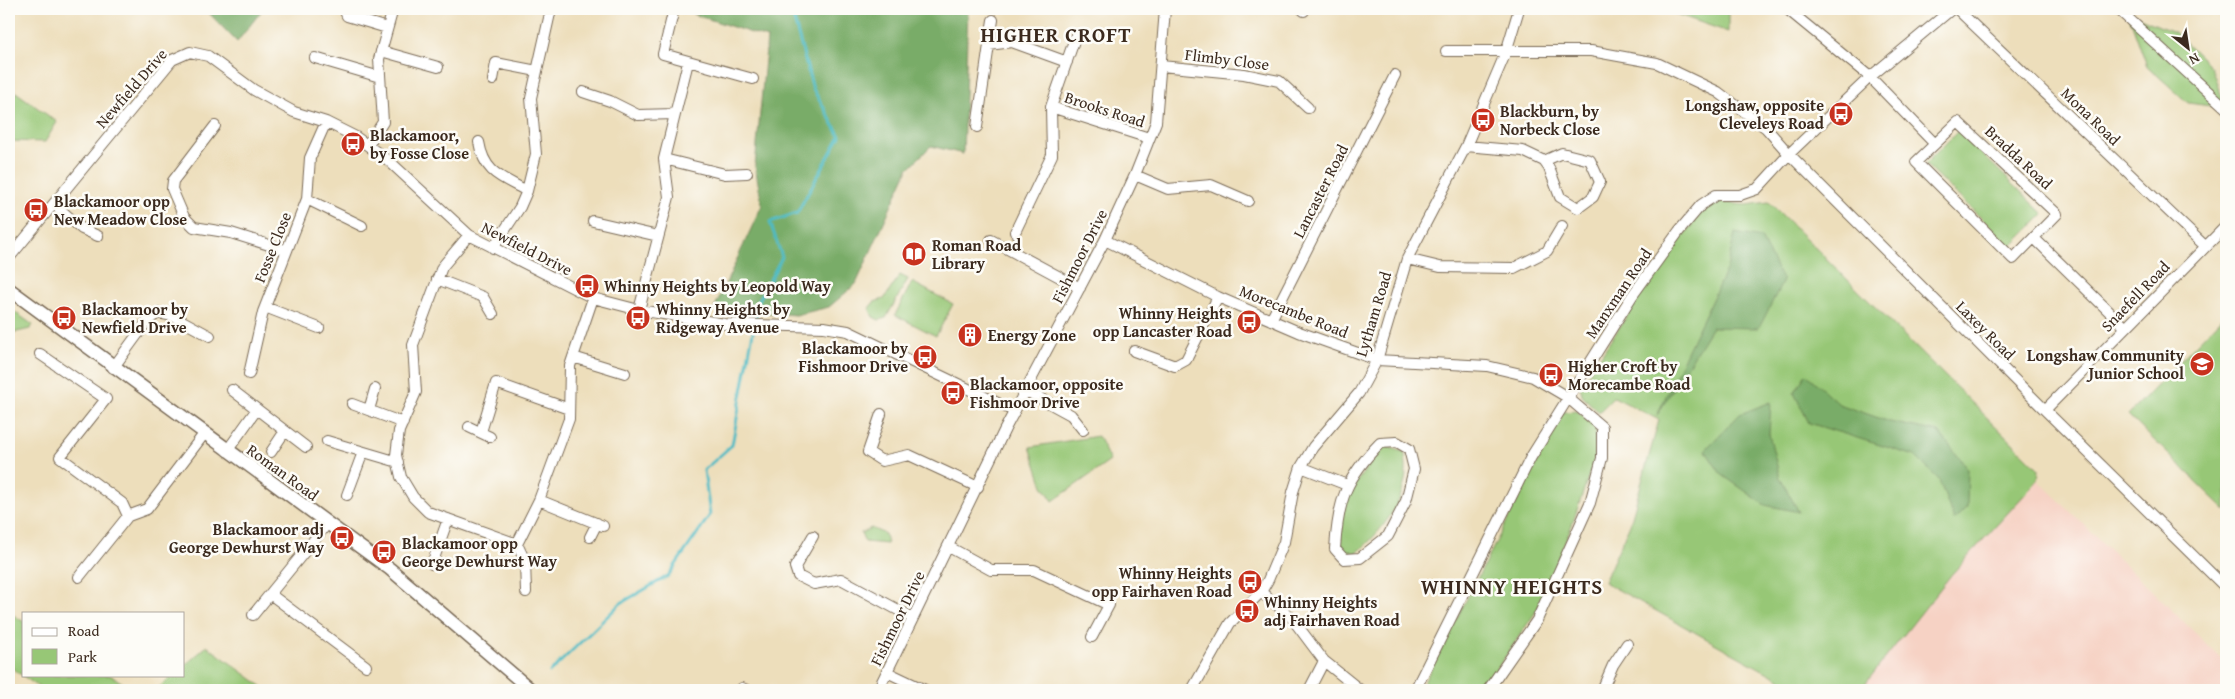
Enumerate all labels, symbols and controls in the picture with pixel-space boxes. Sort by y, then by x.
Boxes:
district label: HIGHER CROFT [980,19,1132,50]
north arrow [2162,22,2212,72]
street label: Flimby Close [1183,42,1271,76]
street label: Newfield Drive [89,43,173,133]
text: N [2185,48,2204,71]
street label: Mona Road [2056,81,2127,151]
street label: Brooks Road [1062,85,1149,133]
place label: Longshaw, opposite Cleveleys Road [1686,93,1825,135]
place label: Blackburn, by Norbeck Close [1500,99,1600,141]
bus stop icon: Longshaw, opposite Cleveleys Road [1828,101,1854,127]
bus stop icon: Blackburn, by Norbeck Close [1470,107,1496,133]
street label: Bradda Road [1980,119,2058,195]
place label: Blackamoor, by Fosse Close [370,123,469,165]
bus stop icon: Blackamoor, by Fosse Close [340,131,366,157]
street label: Lancaster Road [1286,140,1354,242]
place label: Blackamoor opp New Meadow Close [54,189,187,231]
bus stop icon: Blackamoor opp New Meadow Close [23,197,49,223]
street label: Fishmoor Drive [1045,205,1113,307]
street label: Fosse Close [247,208,297,286]
street label: Newfield Drive [477,215,577,281]
place label: Roman Road Library [932,233,1022,275]
library icon: Roman Road Library [901,241,927,267]
street label: Manxman Road [1579,243,1657,343]
street label: Snaefell Road [2095,255,2175,337]
street label: Lytham Road [1349,268,1397,360]
bus stop icon: Whinny Heights by Leopold Way [574,273,600,299]
place label: Whinny Heights by Leopold Way [604,274,832,298]
street label: Morecambe Road [1236,278,1353,344]
street label: Laxey Road [1951,295,2022,366]
place label: Blackamoor by Newfield Drive [82,297,189,339]
place label: Whinny Heights by Ridgeway Avenue [656,297,791,339]
place label: Whinny Heights opp Lancaster Road [1093,301,1233,343]
bus stop icon: Blackamoor by Newfield Drive [51,305,77,331]
bus stop icon: Whinny Heights by Ridgeway Avenue [625,305,651,331]
bus stop icon: Whinny Heights opp Lancaster Road [1236,309,1262,335]
building icon: Energy Zone [957,322,983,348]
place label: Energy Zone [988,323,1076,347]
place label: Blackamoor by Fishmoor Drive [798,336,909,378]
place label: Longshaw Community Junior School [2027,343,2185,385]
bus stop icon: Blackamoor by Fishmoor Drive [912,344,938,370]
school or university icon: Longshaw Community Junior School [2189,351,2215,377]
place label: Higher Croft by Morecambe Road [1568,354,1691,396]
bus stop icon: Higher Croft by Morecambe Road [1538,362,1564,388]
place label: Blackamoor, opposite Fishmoor Drive [970,372,1124,414]
bus stop icon: Blackamoor, opposite Fishmoor Drive [940,380,966,406]
street label: Roman Road [242,438,324,507]
place label: Blackamoor adj George Dewhurst Way [169,517,325,559]
bus stop icon: Blackamoor adj George Dewhurst Way [329,525,355,551]
place label: Blackamoor opp George Dewhurst Way [402,531,558,573]
bus stop icon: Blackamoor opp George Dewhurst Way [371,539,397,565]
place label: Whinny Heights opp Fairhaven Road [1092,561,1233,603]
street label: Fishmoor Drive [864,566,930,670]
bus stop icon: Whinny Heights opp Fairhaven Road [1237,569,1263,595]
district label: WHINNY HEIGHTS [1421,571,1603,602]
place label: Whinny Heights adj Fairhaven Road [1264,590,1401,632]
bus stop icon: Whinny Heights adj Fairhaven Road [1234,598,1260,624]
legend [22,612,185,676]
text: Road [68,620,99,641]
text: Park [68,646,97,667]

